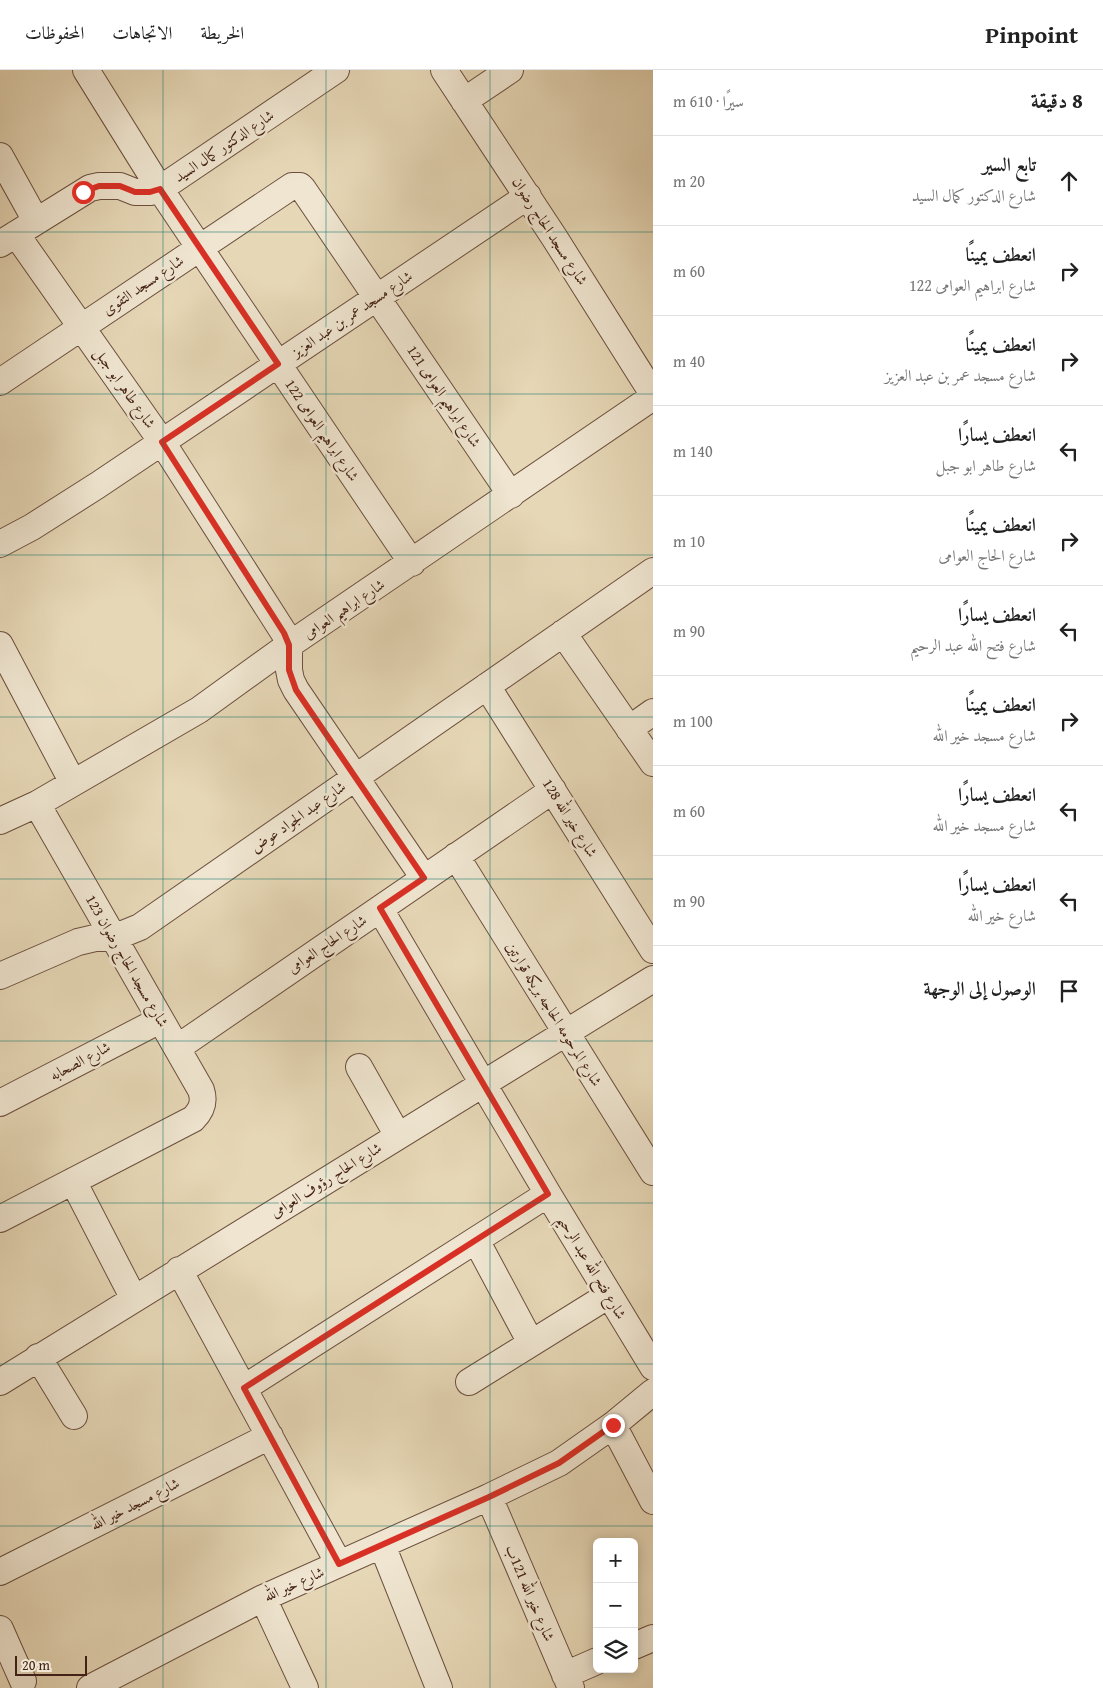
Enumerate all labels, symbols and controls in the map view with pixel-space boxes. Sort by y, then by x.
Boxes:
text: Pinpoint [985,17,1078,52]
text: المحفوظات [25,19,84,46]
text: الاتجاهات [112,19,172,46]
text: الخريطة [200,19,244,46]
text: 8 دقيقة [1031,85,1083,116]
text: سيرًا · 610 m [673,89,744,113]
street label: شارع الدكتور كمال السيد [170,104,280,189]
text: تابع السير [982,150,1036,178]
icon: ahead [1055,167,1083,195]
text: 20 m [673,169,705,193]
street label: شارع مسجد الحاج رضوان [505,173,593,290]
route start [72,181,95,204]
text: شارع الدكتور كمال السيد [912,183,1036,207]
text: انعطف يمينًا [966,240,1036,268]
street label: شارع مسجد التقوى [98,250,189,322]
icon: right [1055,257,1083,285]
text: 60 m [673,259,705,283]
street label: شارع مسجد عمر بن عبد العزيز [285,265,418,366]
text: شارع ابراهيم العوامى 122 [909,273,1036,297]
text: انعطف يمينًا [966,330,1036,358]
street label: شارع ابراهيم العوامى 121 [398,340,486,454]
street label: شارع طاهر ابو جبل [87,343,161,434]
icon: right [1055,347,1083,375]
text: 40 m [673,349,705,373]
text: شارع مسجد عمر بن عبد العزيز [885,363,1036,387]
street label: شارع ابراهيم العوامى 122 [276,374,364,488]
text: انعطف يسارًا [958,420,1036,448]
icon: left [1055,437,1083,465]
text: 140 m [673,439,713,463]
text: شارع طاهر ابو جبل [935,453,1036,477]
text: انعطف يمينًا [966,510,1036,538]
icon: right [1055,527,1083,555]
text: 10 m [673,529,705,553]
text: شارع الحاج العوامى [938,543,1036,567]
street label: شارع ابراهيم العوامى [299,574,391,648]
text: انعطف يسارًا [958,600,1036,628]
icon: left [1055,617,1083,645]
text: 90 m [673,619,705,643]
text: شارع فتح الله عبد الرحيم [910,633,1036,657]
text: انعطف يمينًا [966,690,1036,718]
icon: right [1055,707,1083,735]
text: 100 m [673,709,713,733]
text: شارع مسجد خير الله [933,723,1036,747]
street label: شارع خير الله 128 [535,774,604,863]
street label: شارع عبد الجواد عوض [246,776,351,860]
text: انعطف يسارًا [958,780,1036,808]
icon: left [1055,797,1083,825]
text: 60 m [673,799,705,823]
text: شارع مسجد خير الله [933,813,1036,837]
text: انعطف يسارًا [958,870,1036,898]
icon: left [1055,887,1083,915]
text: 90 m [673,889,705,913]
street label: شارع مسجد الحاج رضوان 123 [78,891,174,1032]
text: شارع خير الله [967,903,1036,927]
street label: شارع الحاج العوامى [283,909,372,980]
street label: شارع المرحومه الحاجه بريكه قوارتين [499,937,608,1092]
text: الوصول إلى الوجهة [924,974,1036,1002]
icon: arrive [1055,977,1083,1005]
street label: شارع الصحابه [46,1036,115,1088]
street label: شارع الحاج رؤوف العوامى [266,1137,387,1225]
street label: شارع فتح الله عبد الرحيم [549,1210,633,1325]
route end [602,1414,625,1437]
street label: شارع مسجد خير الله [86,1471,184,1538]
map controls [593,1538,638,1673]
button: + [593,1538,638,1583]
street label: شارع خير الله 121ب [498,1541,561,1646]
street label: شارع خير الله [260,1560,329,1609]
button: − [593,1583,638,1628]
button: layers [593,1628,638,1673]
scale bar [15,1653,88,1676]
text: 20 m [22,1655,50,1675]

